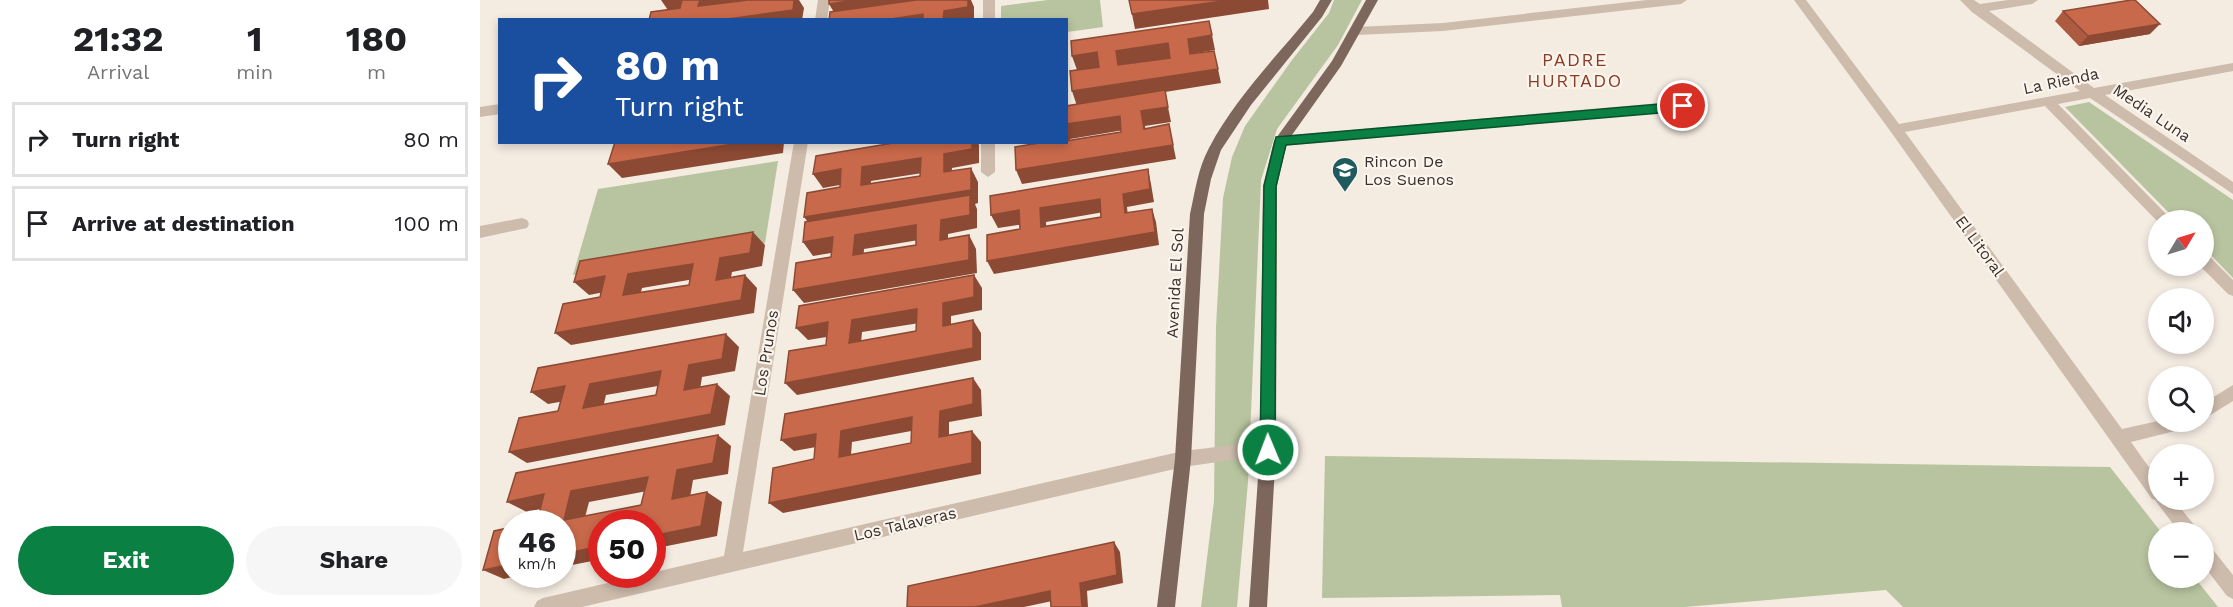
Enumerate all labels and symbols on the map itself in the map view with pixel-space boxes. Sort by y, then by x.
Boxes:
district label: PADRE HURTADO [1527,49,1623,91]
street label: La Rienda [2021,64,2101,98]
pin [1657,80,1708,131]
street label: Media Luna [2110,80,2194,146]
place label: Rincon De Los Suenos [1364,152,1454,189]
school or university icon: Rincon De Los Suenos [1330,155,1360,193]
north arrow [2148,210,2214,276]
street label: El Litoral [1952,212,2008,280]
street label: Avenida El Sol [1163,227,1187,339]
street label: Los Prunos [750,309,782,397]
position arrow [1236,418,1300,482]
street label: Los Talaveras [852,503,958,545]
speed limit sign: 50 [588,510,666,588]

